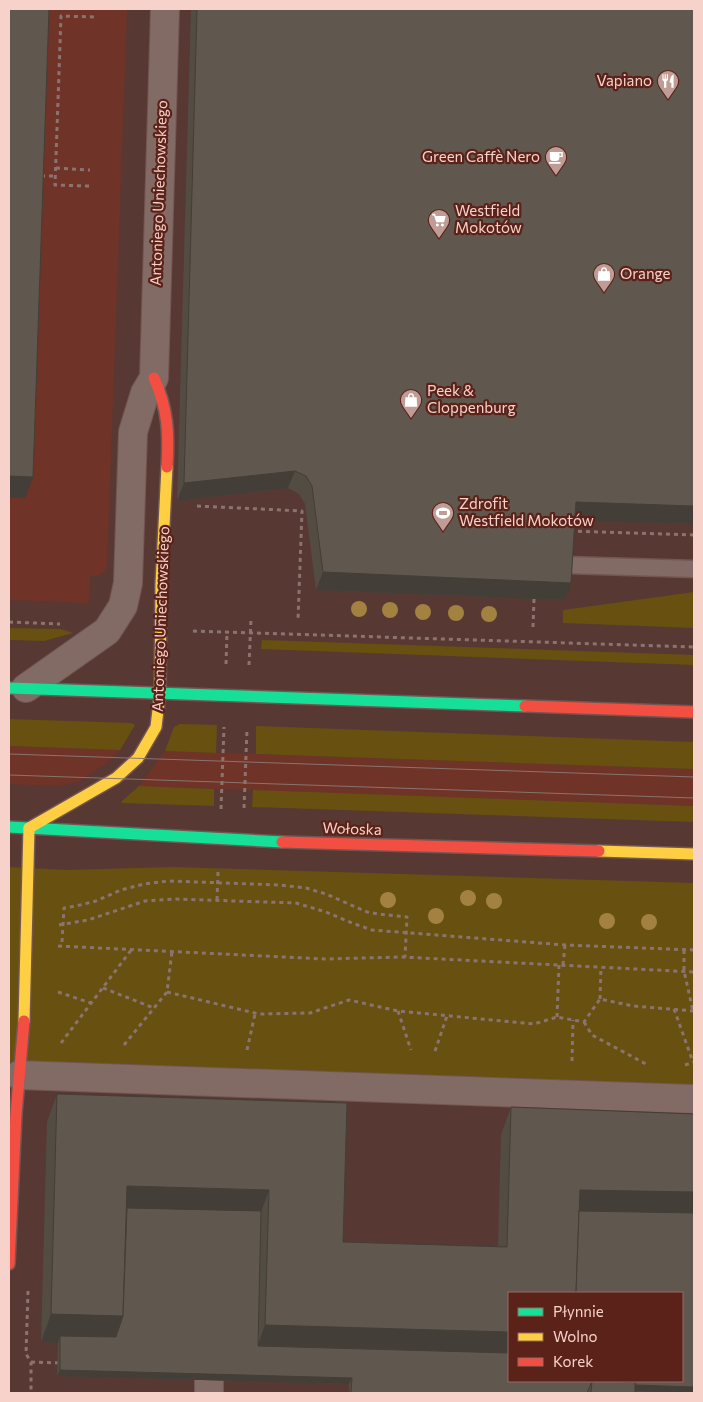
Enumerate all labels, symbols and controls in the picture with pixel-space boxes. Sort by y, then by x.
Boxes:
restaurant icon: Vapiano [656,69,680,100]
place label: Vapiano [597,71,652,89]
street label: Antoniego Uniechowskiego [146,100,170,286]
cafe icon: Green Caffè Nero [544,145,568,176]
place label: Green Caffè Nero [422,147,540,165]
place label: Westfield Mokotów [455,201,522,236]
supermarket icon: Westfield Mokotów [427,208,451,239]
shop icon: Orange [592,262,616,293]
place label: Orange [620,264,671,282]
place label: Peek & Cloppenburg [427,381,516,416]
shop icon: Peek & Cloppenburg [399,388,423,419]
place label: Zdrofit Westfield Mokotów [459,494,594,529]
sports icon: Zdrofit Westfield Mokotów [431,501,455,532]
street label: Antoniego Uniechowskiego [148,526,172,712]
street label: Wołoska [322,818,382,838]
legend [508,1292,683,1382]
text: Płynnie [553,1302,604,1320]
text: Wolno [553,1327,598,1345]
text: Korek [553,1352,593,1370]

